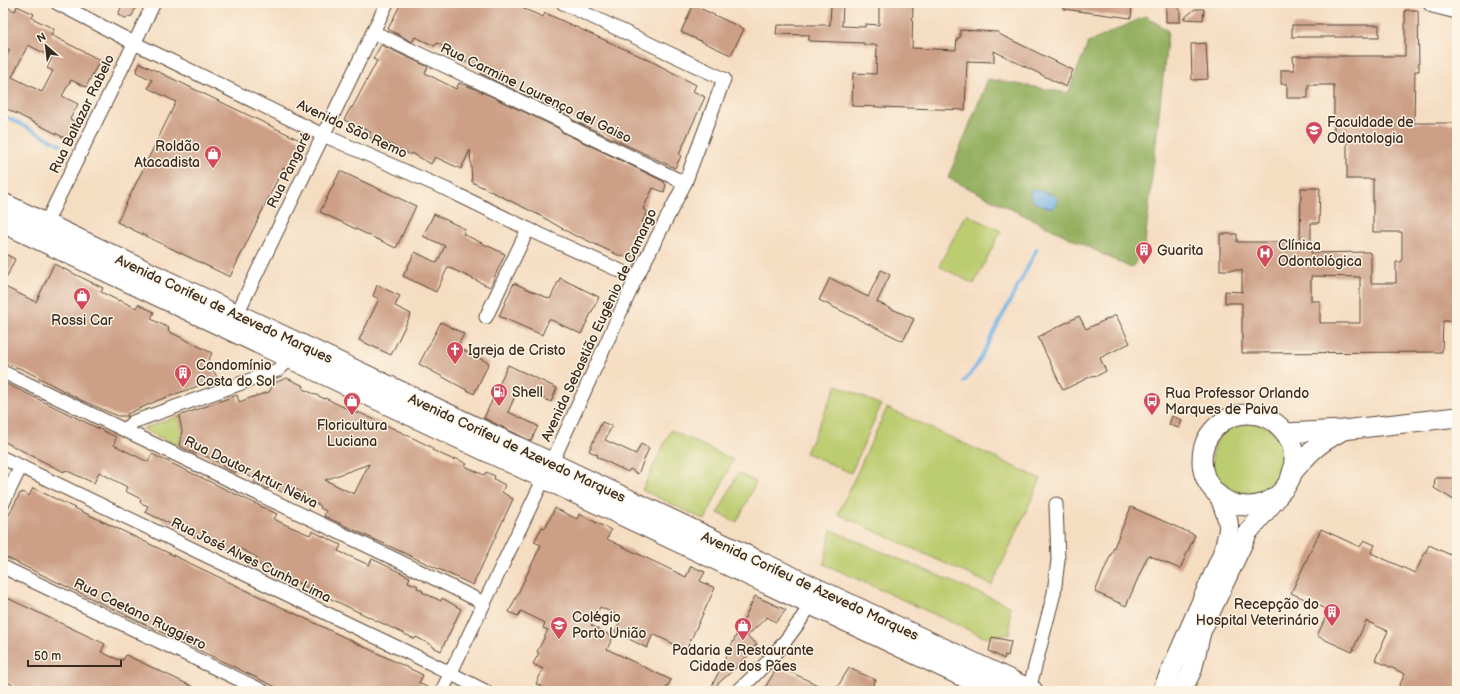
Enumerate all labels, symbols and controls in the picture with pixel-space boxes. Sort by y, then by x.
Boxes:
north arrow [26,26,66,66]
text: N [35,30,48,45]
street label: Rua Carmine Lourenço del Gaiso [438,39,634,147]
street label: Rua Baltazar Rabelo [46,52,118,176]
street label: Avenida São Remo [294,96,410,162]
place label: Faculdade de Odontologia [1327,114,1414,147]
school or university icon: Faculdade de Odontologia [1304,120,1324,145]
street label: Rua Pangaré [263,129,315,211]
place label: Roldão Atacadista [134,138,200,171]
shop icon: Roldão Atacadista [203,144,223,169]
street label: Avenida Sebastião Eugênio de Camargo [537,206,661,444]
place label: Clínica Odontológica [1278,237,1362,270]
building icon: Guarita [1134,240,1154,265]
place label: Guarita [1157,242,1203,259]
hospital icon: Clínica Odontológica [1255,243,1275,268]
street label: Avenida Corifeu de Azevedo Marques [113,251,335,367]
shop icon: Rossi Car [72,286,92,311]
place label: Rossi Car [51,312,114,329]
church icon: Igreja de Cristo [445,340,465,365]
place label: Igreja de Cristo [468,342,566,359]
place label: Condomínio Costa do Sol [196,357,275,390]
building icon: Condomínio Costa do Sol [173,363,193,388]
fuel station icon: Shell [489,382,509,407]
place label: Shell [512,384,543,401]
place label: Rua Professor Orlando Marques de Paiva [1165,385,1309,418]
street label: Avenida Corifeu de Azevedo Marques [406,390,628,506]
shop icon: Floricultura Luciana [342,391,362,416]
bus stop icon: Rua Professor Orlando Marques de Paiva [1142,391,1162,416]
place label: Floricultura Luciana [317,417,387,450]
street label: Rua Doutor Artur Neiva [181,432,321,512]
street label: Rua José Alves Cunha Lima [168,514,334,606]
street label: Avenida Corifeu de Azevedo Marques [699,528,921,644]
street label: Rua Caetano Ruggiero [71,575,209,654]
place label: Recepção do Hospital Veterinário [1196,596,1319,629]
building icon: Recepção do Hospital Veterinário [1322,602,1342,627]
place label: Colégio Porto União [572,609,646,642]
school or university icon: Colégio Porto União [549,615,569,640]
shop icon: Padaria e Restaurante Cidade dos Pães [733,616,753,641]
scale bar [28,642,121,668]
place label: Padaria e Restaurante Cidade dos Pães [672,642,814,675]
text: 50 m [34,649,61,664]

